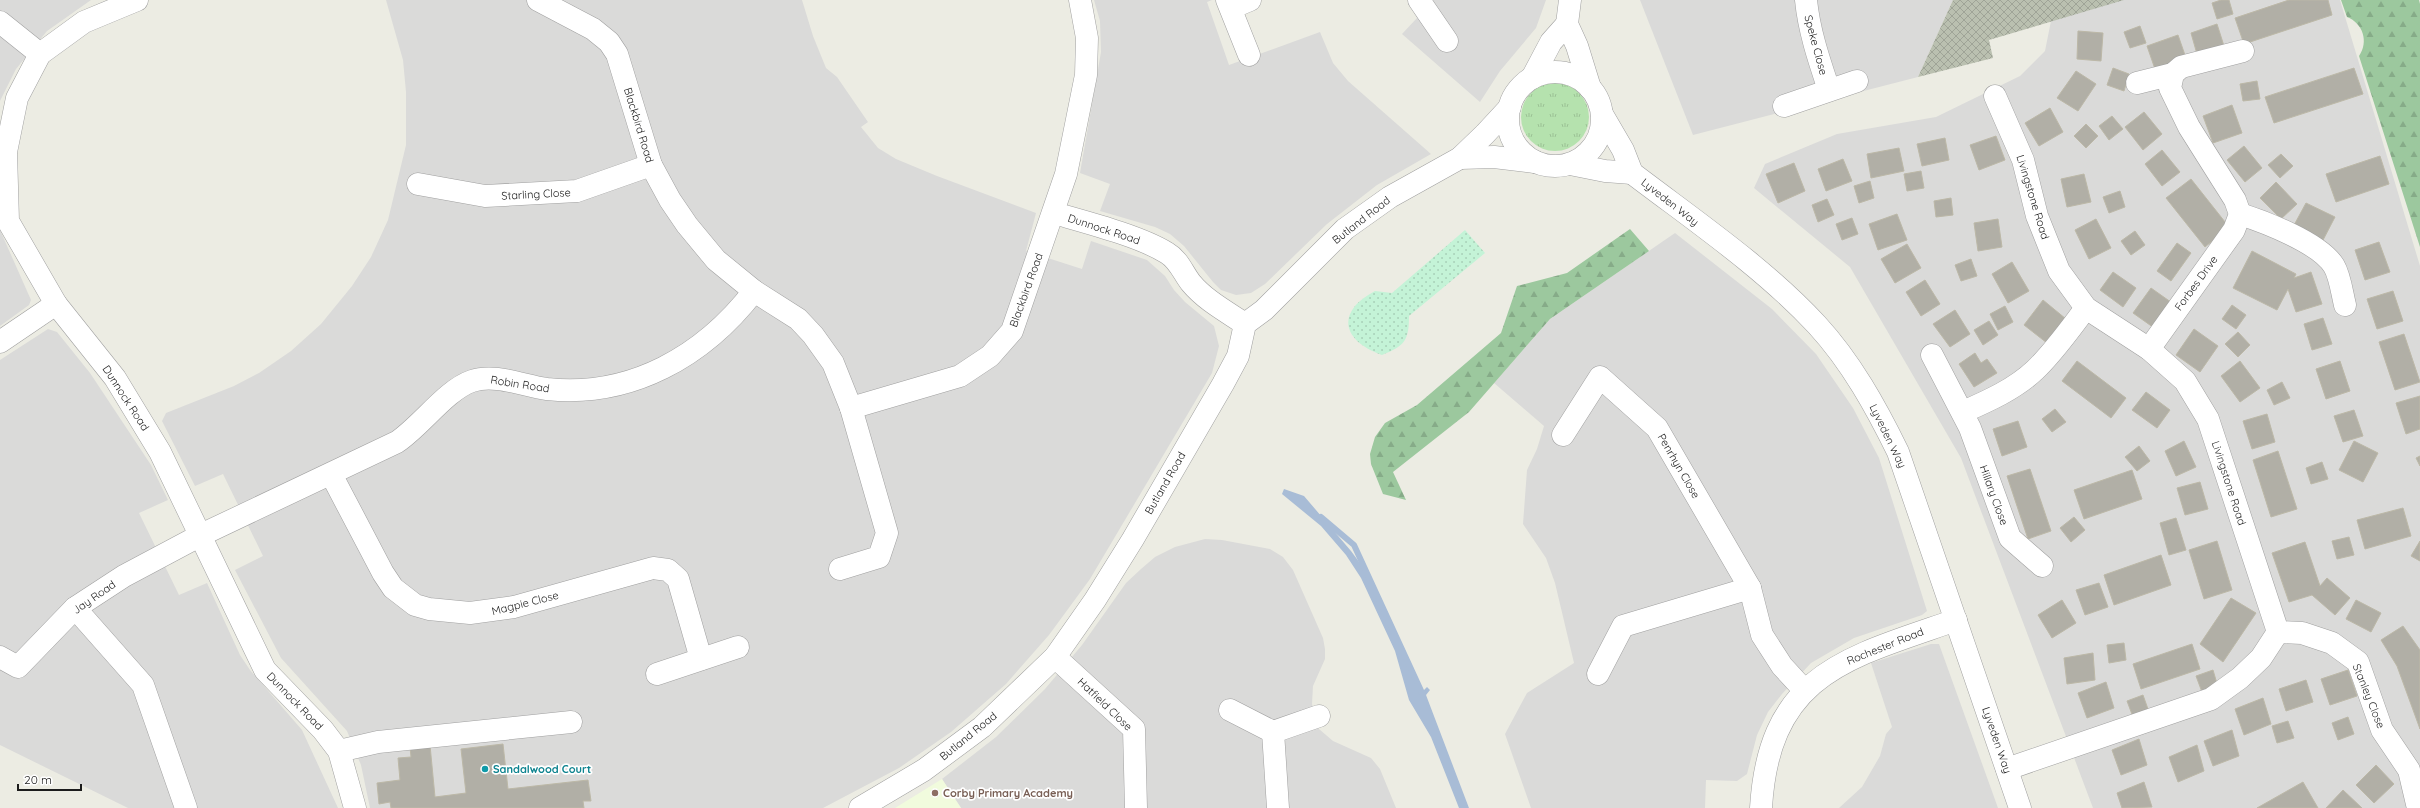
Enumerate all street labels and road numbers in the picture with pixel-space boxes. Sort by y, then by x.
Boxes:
street label: Speke Close [1801,13,1831,77]
street label: Blackbird Road [621,86,657,164]
street label: Livingstone Road [2013,153,2053,241]
street label: Lyveden Way [1638,175,1702,229]
street label: Starling Close [501,185,571,203]
street label: Butland Road [1329,193,1393,247]
street label: Dunnock Road [1066,211,1142,247]
street label: Blackbird Road [1006,251,1046,329]
street label: Forbes Drive [2171,253,2221,313]
street label: Dunnock Road [100,363,152,433]
street label: Robin Road [489,372,551,396]
street label: Lyveden Way [1866,402,1910,470]
street label: Penrhyn Close [1655,431,1703,501]
street label: Livingstone Road [2209,439,2249,527]
street label: Butland Road [1142,449,1188,517]
street label: Hillary Close [1977,463,2011,527]
street label: Jay Road [70,577,118,617]
street label: Magpie Close [490,588,560,618]
street label: Rochester Road [1845,624,1925,668]
street label: Stanley Close [2350,662,2388,730]
street label: Dunnock Road [264,669,326,733]
street label: Hatfield Close [1075,674,1135,734]
street label: Lyveden Way [1979,705,2015,775]
street label: Butland Road [937,709,999,763]

